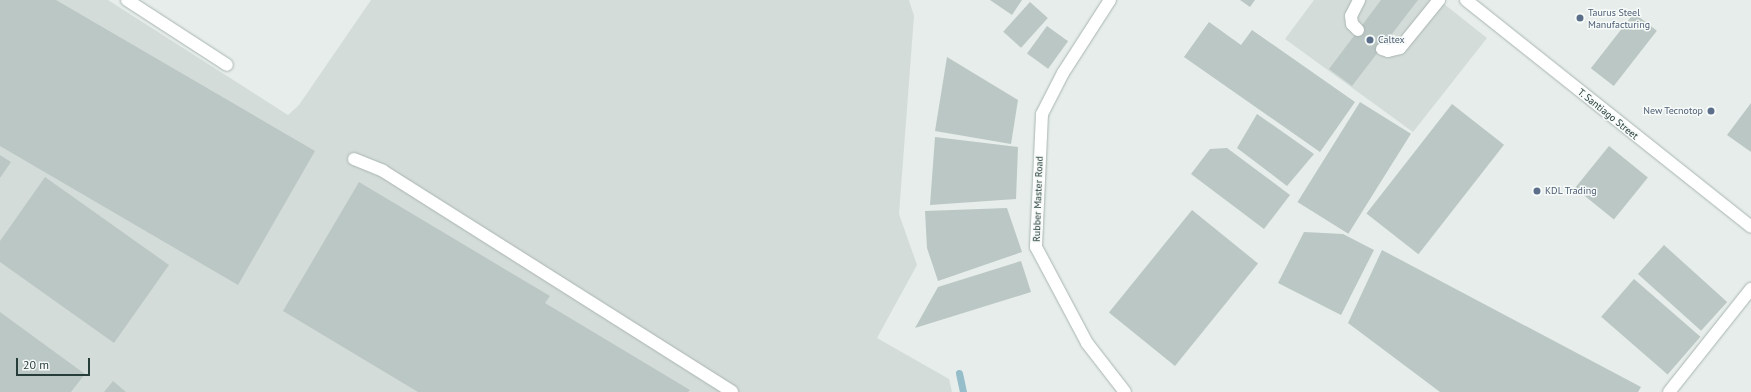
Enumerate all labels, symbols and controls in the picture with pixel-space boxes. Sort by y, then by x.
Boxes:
place label: Taurus Steel Manufacturing [1588,6,1650,30]
marker: Taurus Steel Manufacturing [1575,13,1585,23]
place label: Caltex [1378,34,1405,46]
marker: Caltex [1365,35,1375,45]
street label: T. Santiago Street [1575,86,1641,142]
place label: New Tecnotop [1643,105,1703,117]
marker: New Tecnotop [1706,106,1716,116]
street label: Rubber Master Road [1031,156,1045,242]
place label: KDL Trading [1545,185,1597,197]
marker: KDL Trading [1532,186,1542,196]
scale bar [18,350,92,376]
text: 20 m [23,357,49,372]

